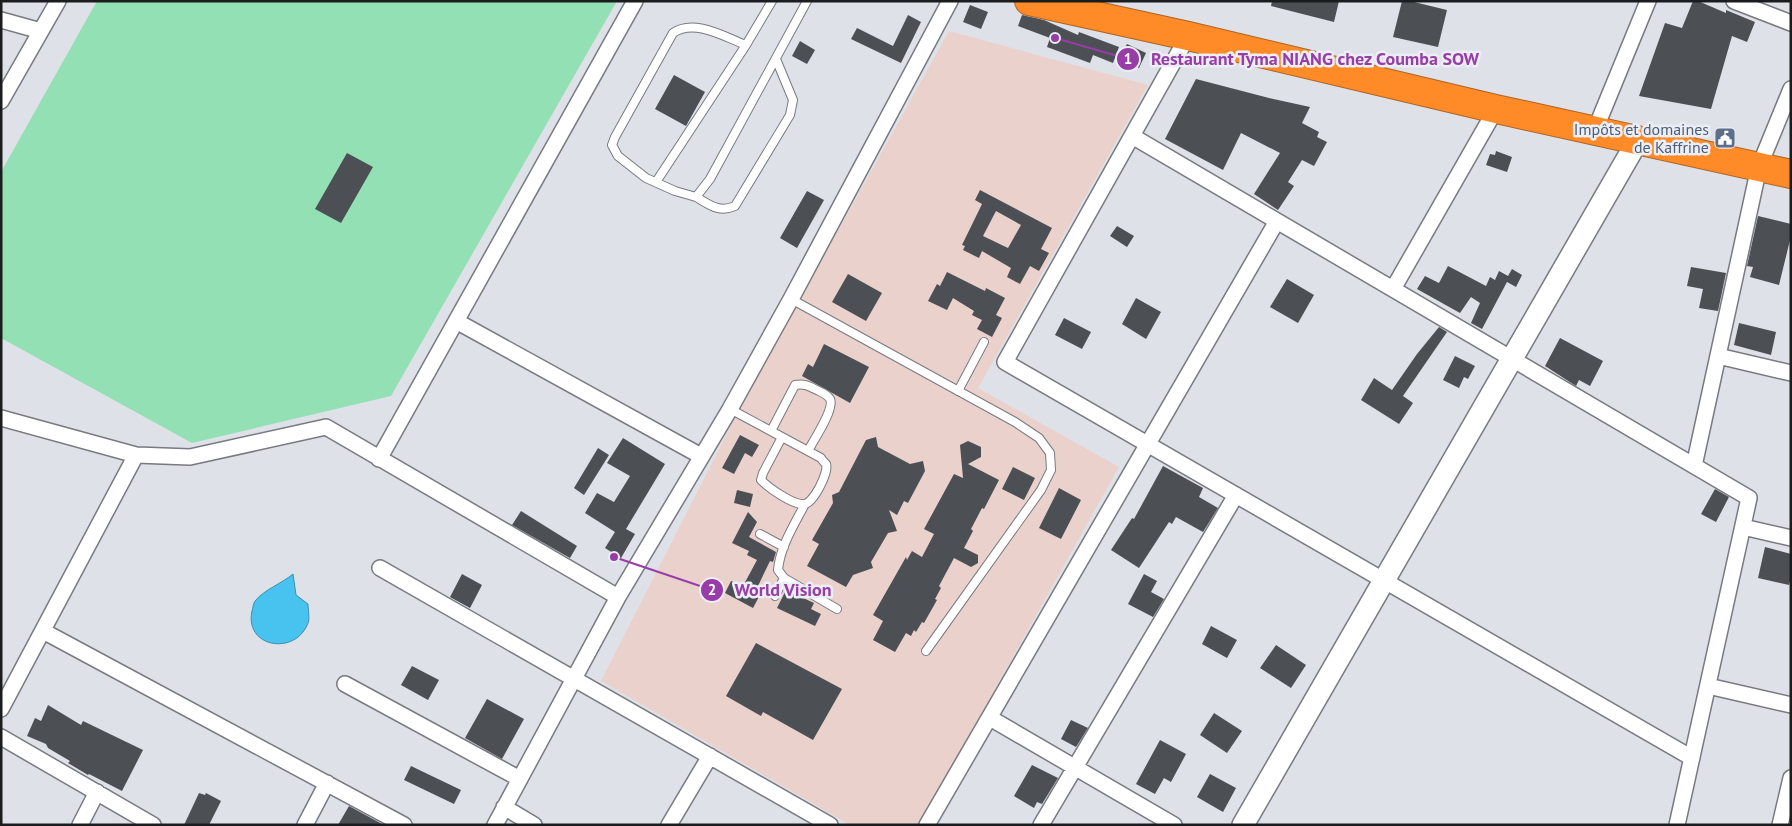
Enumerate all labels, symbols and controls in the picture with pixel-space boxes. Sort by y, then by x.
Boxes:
callout: Restaurant Tyma NIANG chez Coumba SOW [1116,42,1490,75]
text: Restaurant Tyma NIANG chez Coumba SOW [1151,47,1480,70]
text: 1 [1124,49,1132,68]
place label: Impôts et domaines de Kaffrine [1574,119,1709,157]
public building icon: Impôts et domaines de Kaffrine [1713,126,1737,150]
callout: World Vision [699,574,842,607]
text: World Vision [734,578,832,601]
text: 2 [708,580,716,599]

